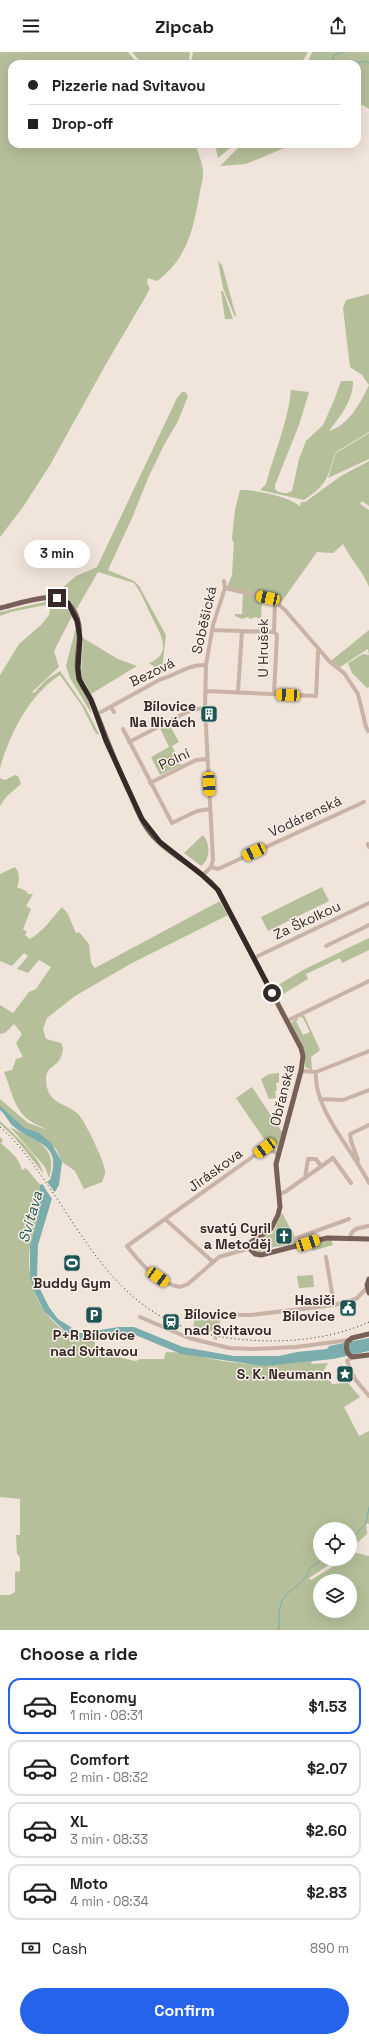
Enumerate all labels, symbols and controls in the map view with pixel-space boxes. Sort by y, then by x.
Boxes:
icon: menu [20,15,42,37]
text: Zipcab [155,15,214,38]
icon: share [327,15,349,37]
text: Pizzerie nad Svitavou [52,76,205,95]
text: Drop-off [52,114,113,133]
callout: 3 min [24,540,90,568]
text: 3 min [40,545,74,562]
street label: Soběšická [187,584,221,656]
route end [48,589,66,607]
car [255,590,281,606]
street label: U Hrušek [254,618,272,678]
street label: Bezová [126,653,178,691]
car [276,688,300,702]
place label: Bílovice Na Nivách [130,697,196,731]
building icon: Bílovice Na Nivách [199,704,219,724]
street label: Polní [156,744,193,774]
car [202,772,216,796]
street label: Vodárenská [266,791,344,841]
car [241,841,267,863]
street label: Za Školkou [271,897,343,943]
route start [263,984,281,1002]
street label: Obřanská [266,1062,298,1128]
car [252,1136,278,1160]
street label: Jiráskova [184,1144,246,1196]
water label: Svitava [14,1189,46,1245]
place label: svatý Cyril a Metoděj [200,1219,271,1253]
church icon: svatý Cyril a Metoděj [274,1226,294,1246]
car [295,1233,321,1253]
sports icon: Buddy Gym [62,1253,82,1273]
car [145,1265,171,1289]
place label: Buddy Gym [33,1274,111,1292]
place label: Hasiči Bílovice [282,1291,335,1325]
public building icon: Hasiči Bílovice [338,1298,358,1318]
parking icon: P+R Bílovice nad Svitavou [84,1305,104,1325]
place label: Bílovice nad Svitavou [184,1305,272,1339]
station icon: Bílovice nad Svitavou [161,1312,181,1332]
place label: P+R Bílovice nad Svitavou [50,1326,138,1360]
place icon: S. K. Neumann [335,1364,355,1384]
place label: S. K. Neumann [237,1365,332,1383]
map controls [313,1522,357,1618]
button: locate [313,1522,357,1566]
button: layers [313,1574,357,1618]
text: Choose a ride [20,1642,138,1665]
icon: car [22,1688,58,1724]
text: Economy [70,1688,137,1707]
text: $1.53 [309,1697,347,1716]
text: 1 min · 08:31 [70,1707,143,1724]
icon: car [22,1750,58,1786]
text: Comfort [70,1750,130,1769]
text: $2.07 [307,1759,347,1778]
text: 2 min · 08:32 [70,1769,148,1786]
icon: car [22,1812,58,1848]
text: XL [70,1812,88,1831]
text: $2.60 [306,1821,347,1840]
text: 3 min · 08:33 [70,1831,148,1848]
icon: car [22,1874,58,1910]
text: Moto [70,1874,108,1893]
text: $2.83 [306,1883,347,1902]
text: 4 min · 08:34 [70,1893,149,1910]
icon: cash [20,1937,42,1959]
text: Cash [52,1939,87,1958]
text: 890 m [310,1940,349,1957]
button: Confirm [20,1988,349,2034]

